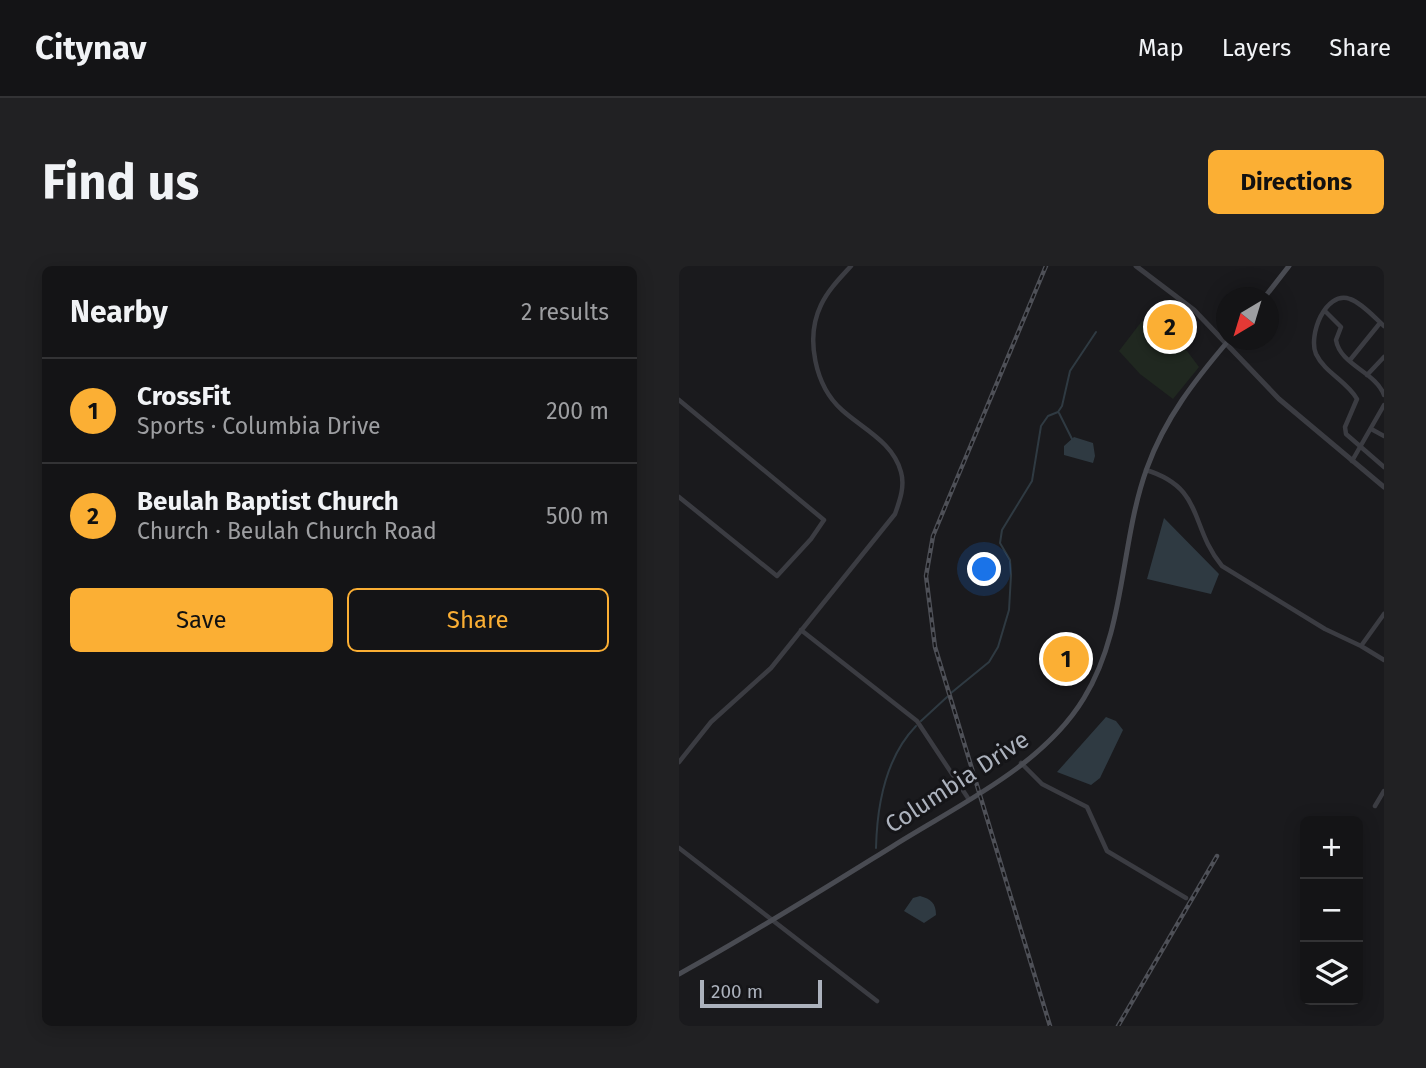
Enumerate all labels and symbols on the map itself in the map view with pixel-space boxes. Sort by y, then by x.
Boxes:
north arrow [1216,287,1279,350]
pin: 2 [1147,301,1193,353]
your location [967,552,1001,586]
pin: 1 [1043,633,1089,685]
street label: Columbia Drive [880,725,1034,839]
scale bar [700,977,823,1009]

